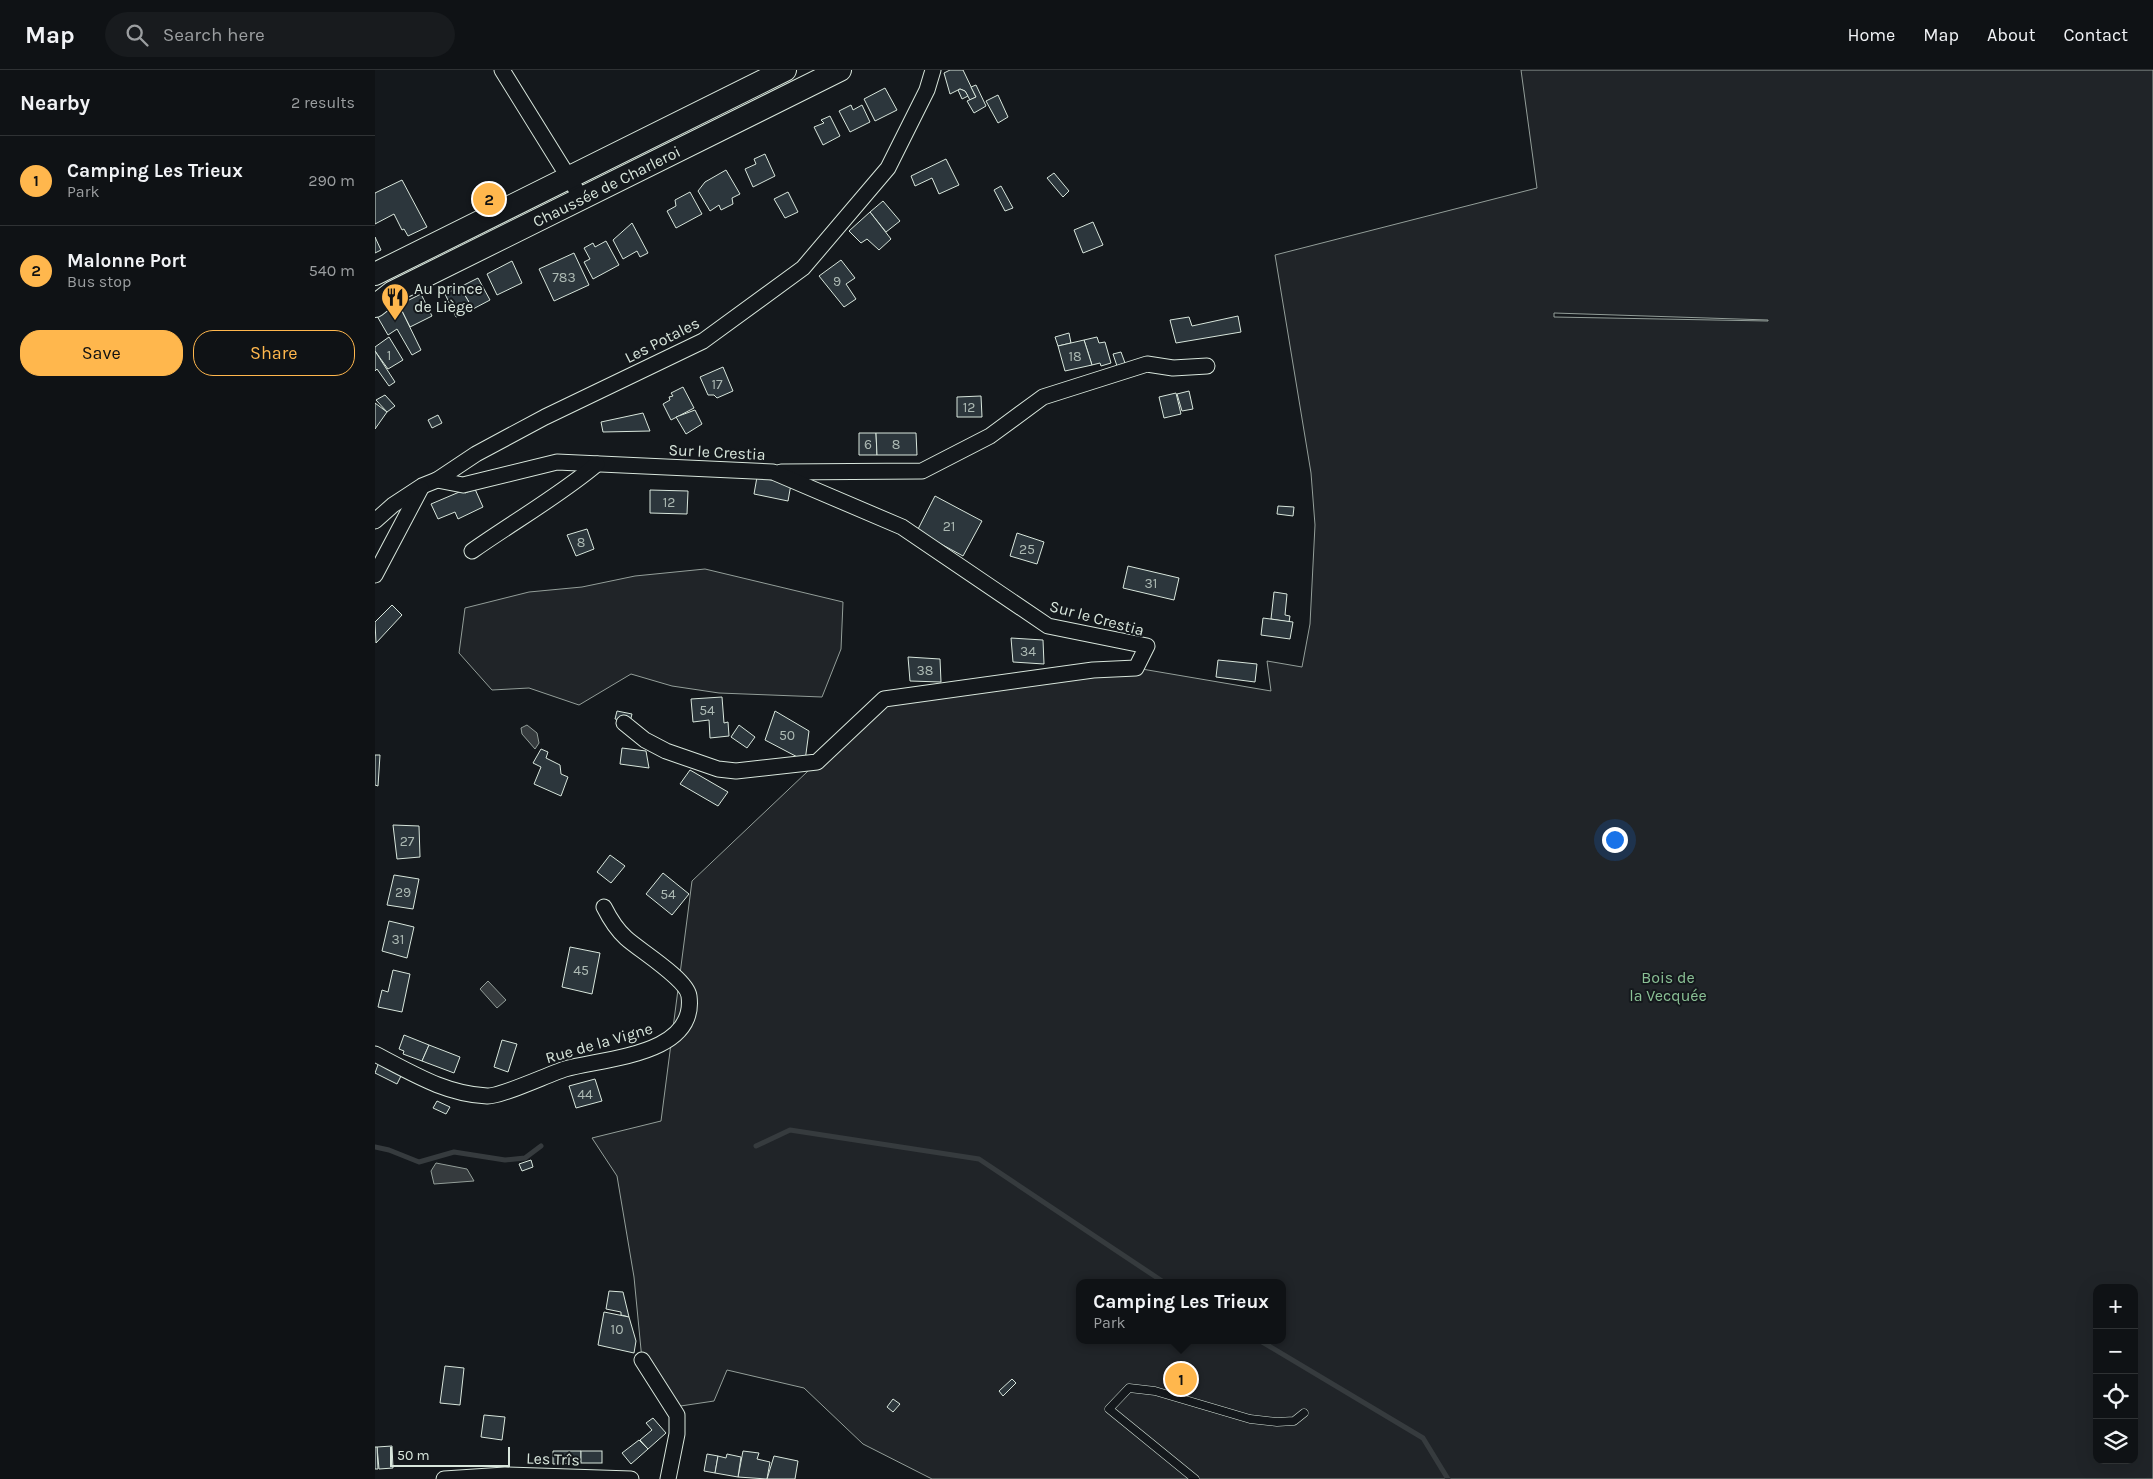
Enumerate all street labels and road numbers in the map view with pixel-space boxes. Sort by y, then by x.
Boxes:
street label: Chaussée de Charleroi [529,141,683,231]
street label: Les Potales [621,313,703,367]
street label: Sur le Crestia [668,440,766,464]
street label: Sur le Crestia [1048,596,1146,640]
street label: Rue de la Vigne [543,1019,655,1067]
street label: Les Trîs [526,1449,580,1469]

